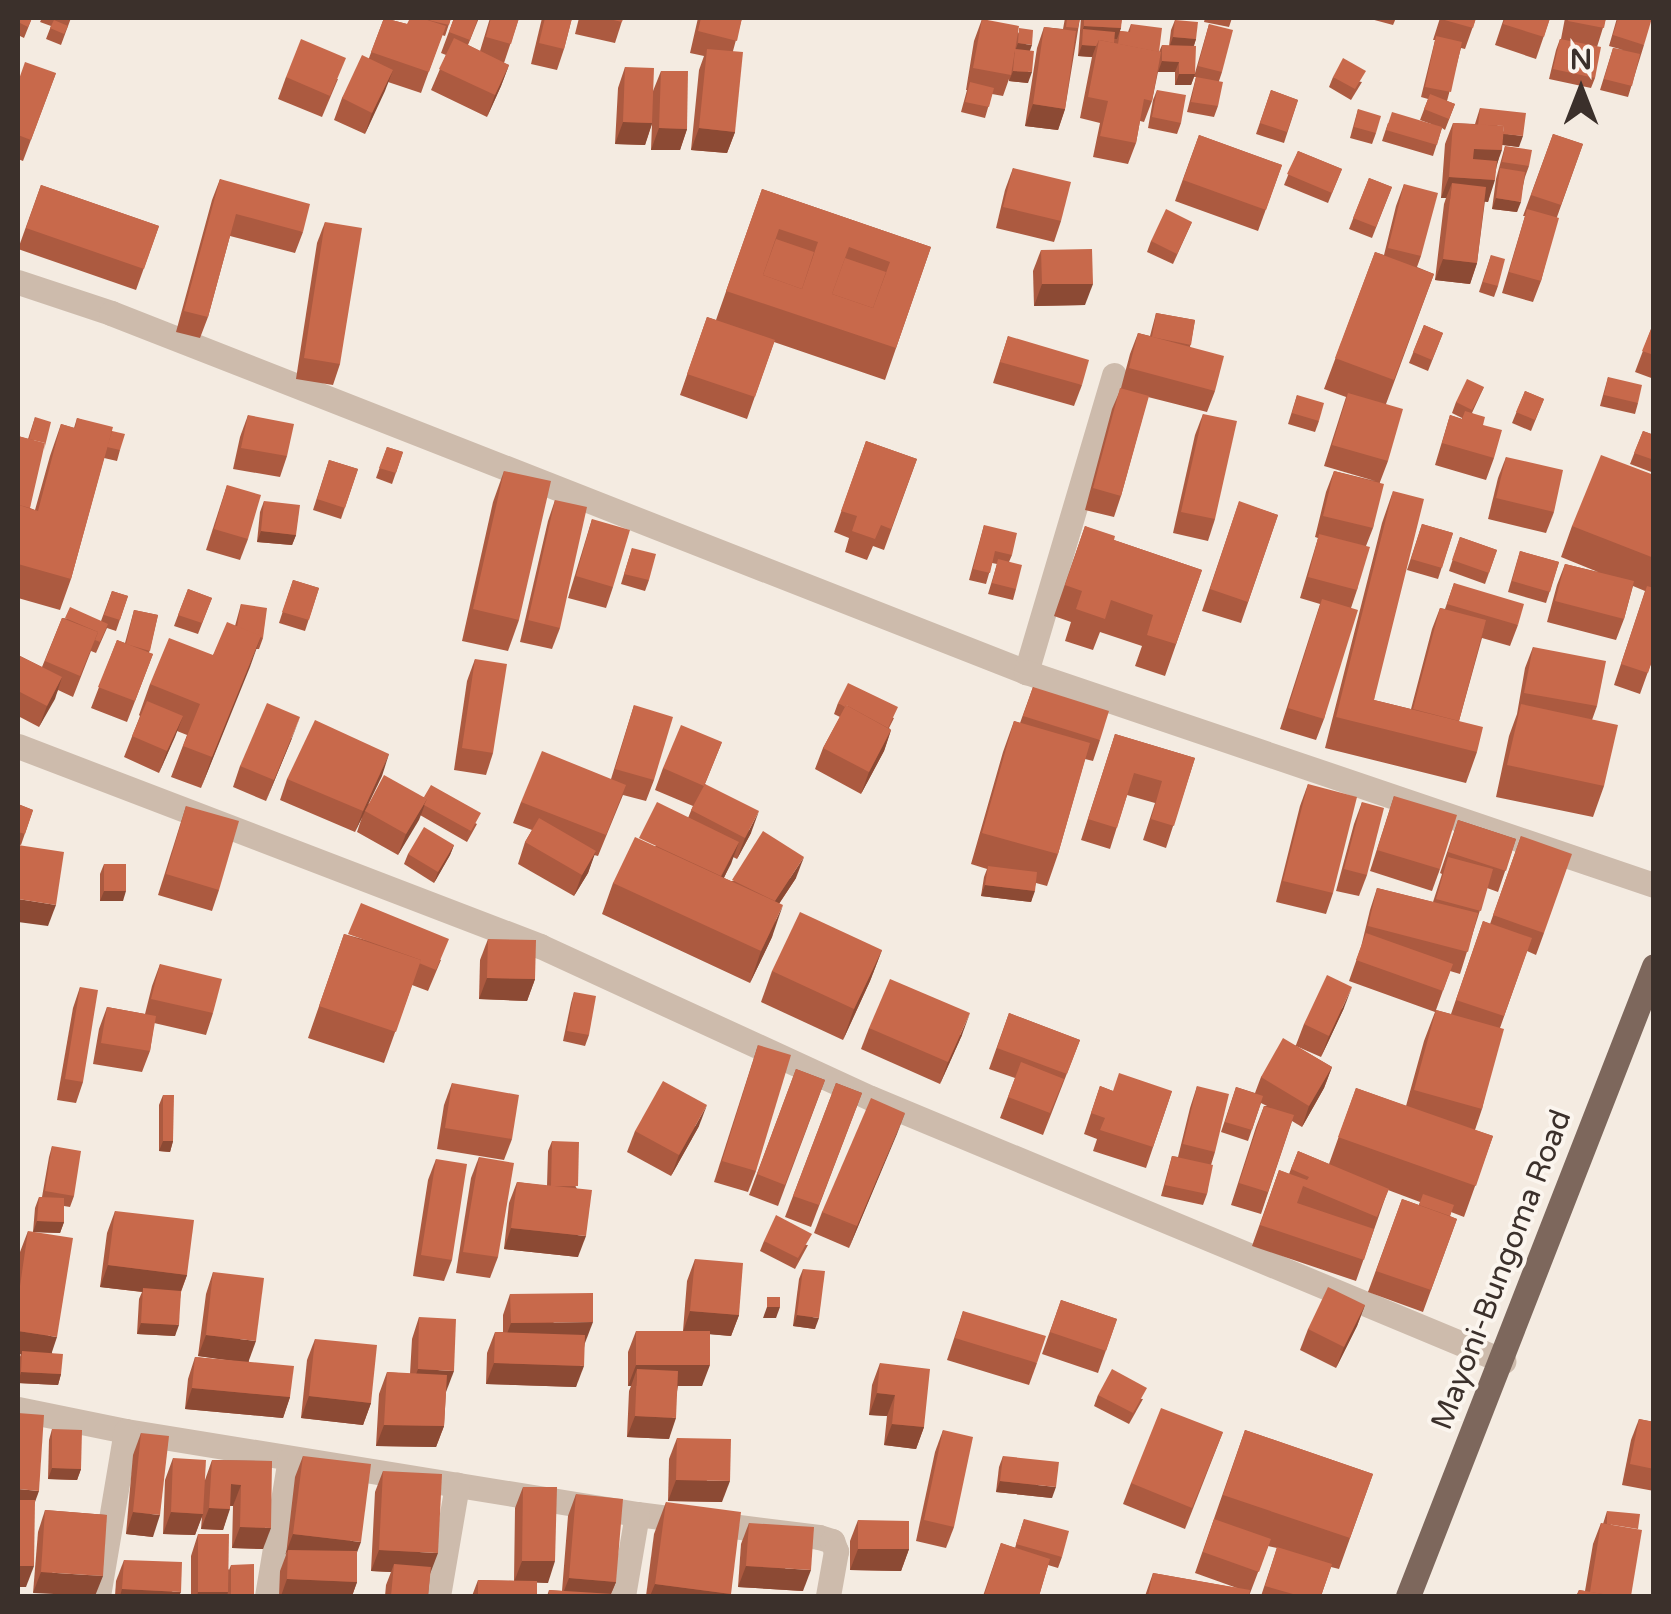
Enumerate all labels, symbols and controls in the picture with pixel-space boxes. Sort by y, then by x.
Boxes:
north arrow [1531,40,1631,140]
text: N [1570,43,1592,77]
street label: Mayoni-Bungoma Road [1424,1105,1580,1435]

